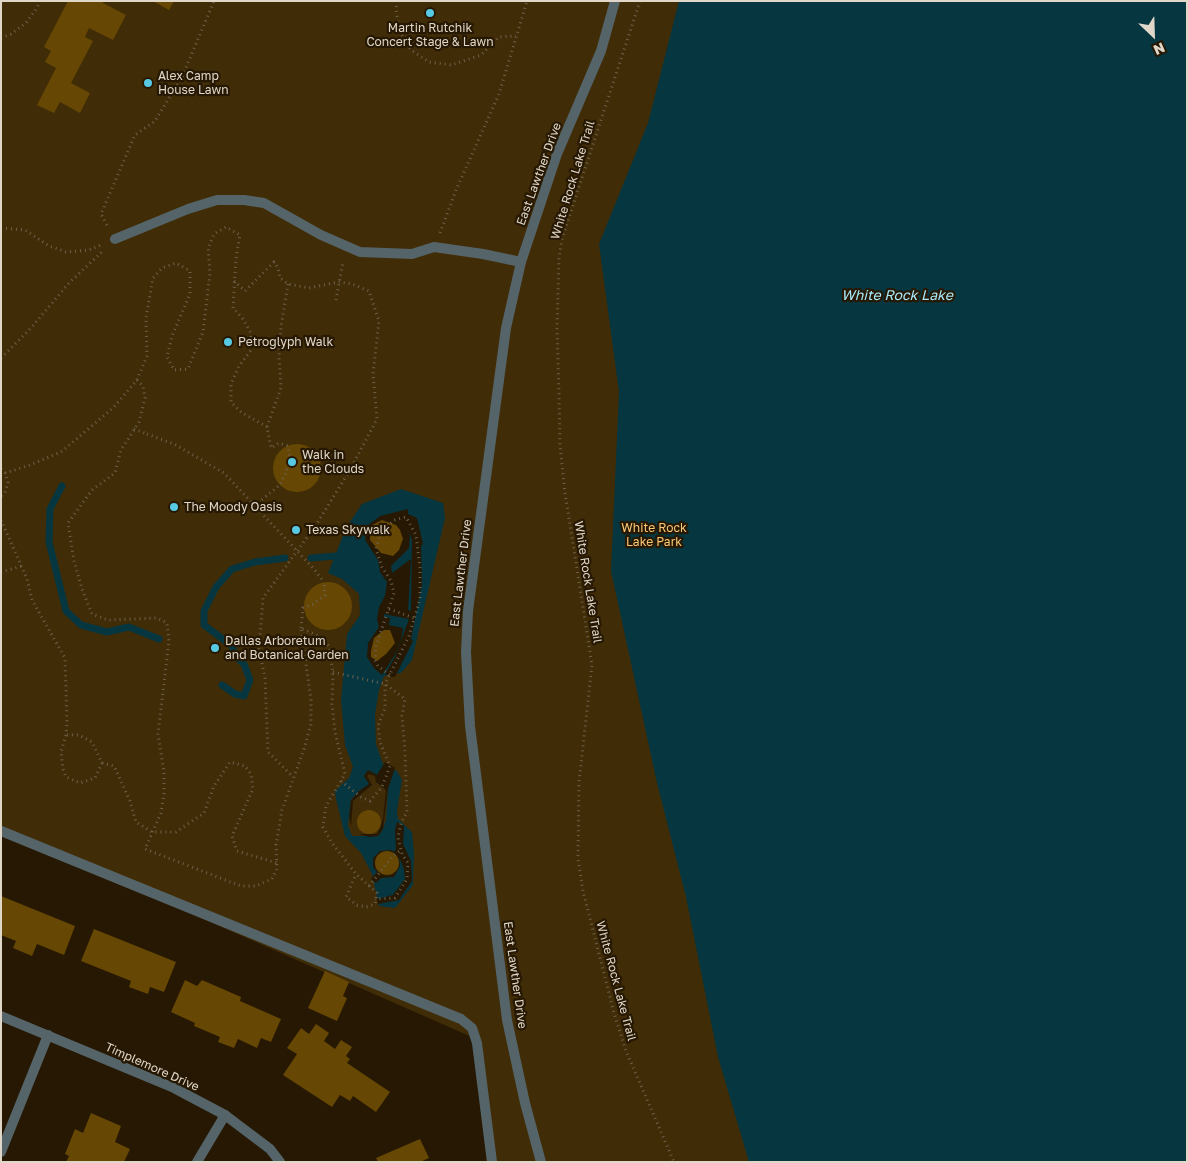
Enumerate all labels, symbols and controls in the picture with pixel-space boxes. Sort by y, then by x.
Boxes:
marker: Martin Rutchik Concert Stage & Lawn [424,7,436,19]
north arrow [1128,10,1178,60]
place label: Martin Rutchik Concert Stage & Lawn [366,21,494,49]
text: N [1151,39,1168,59]
place label: Alex Camp House Lawn [158,69,229,97]
marker: Alex Camp House Lawn [142,77,154,89]
street label: White Rock Lake Trail [548,119,598,241]
street label: East Lawther Drive [514,121,564,227]
water label: White Rock Lake [841,288,953,304]
place label: Petroglyph Walk [238,335,333,349]
marker: Petroglyph Walk [222,336,234,348]
place label: Walk in the Clouds [302,448,364,476]
marker: Walk in the Clouds [286,456,298,468]
place label: The Moody Oasis [184,500,282,514]
marker: The Moody Oasis [168,501,180,513]
street label: East Lawther Drive [447,518,475,628]
street label: White Rock Lake Trail [571,520,605,644]
park label: White Rock Lake Park [621,521,687,549]
place label: Texas Skywalk [306,523,390,537]
marker: Texas Skywalk [290,524,302,536]
place label: Dallas Arboretum and Botanical Garden [225,634,349,662]
marker: Dallas Arboretum and Botanical Garden [209,642,221,654]
street label: East Lawther Drive [500,920,530,1030]
street label: White Rock Lake Trail [593,920,639,1042]
street label: Timplemore Drive [103,1040,201,1094]

